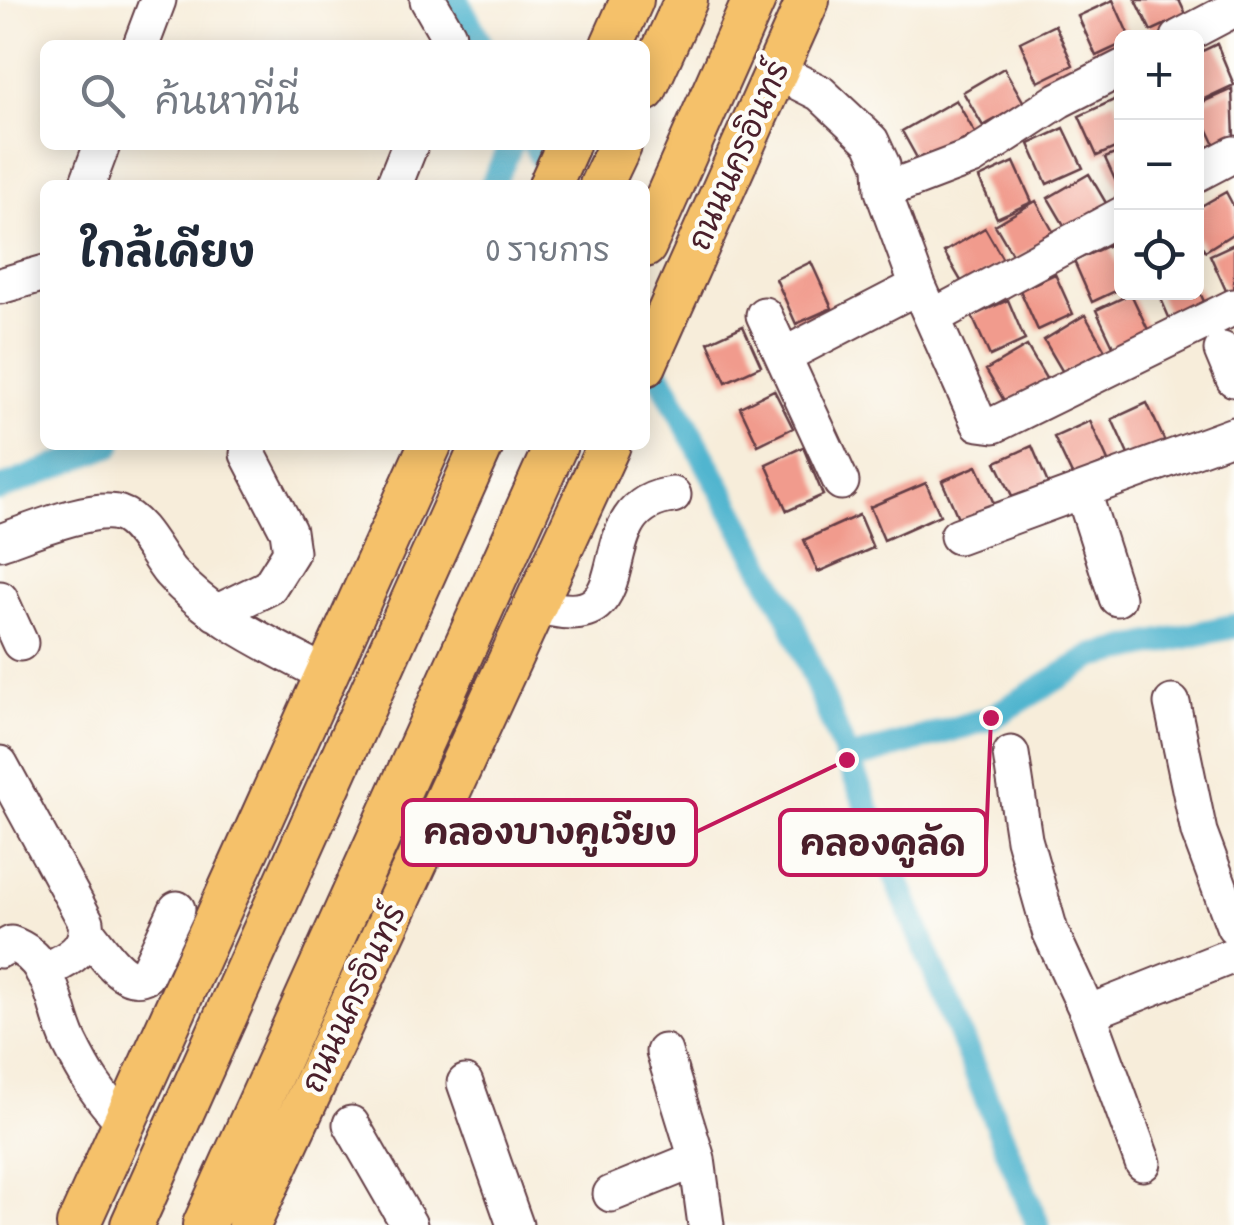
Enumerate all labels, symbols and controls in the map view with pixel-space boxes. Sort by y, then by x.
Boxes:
map controls [1114,30,1204,300]
button: + [1114,30,1204,120]
search box [40,40,650,150]
street label: ถนนนครอินทร์ [676,53,799,257]
icon: search [75,68,130,123]
text: ค้นหาที่นี่ [155,74,299,126]
button: − [1114,120,1204,210]
button: locate [1114,210,1204,300]
text: ใกล้เคียง [80,222,255,279]
text: 0 รายการ [486,228,610,271]
callout: คลองบางคูเวียง [403,800,696,865]
text: คลองบางคูเวียง [423,808,677,857]
callout: คลองคูลัด [780,810,986,875]
text: คลองคูลัด [800,819,966,868]
street label: ถนนนครอินทร์ [290,896,415,1099]

